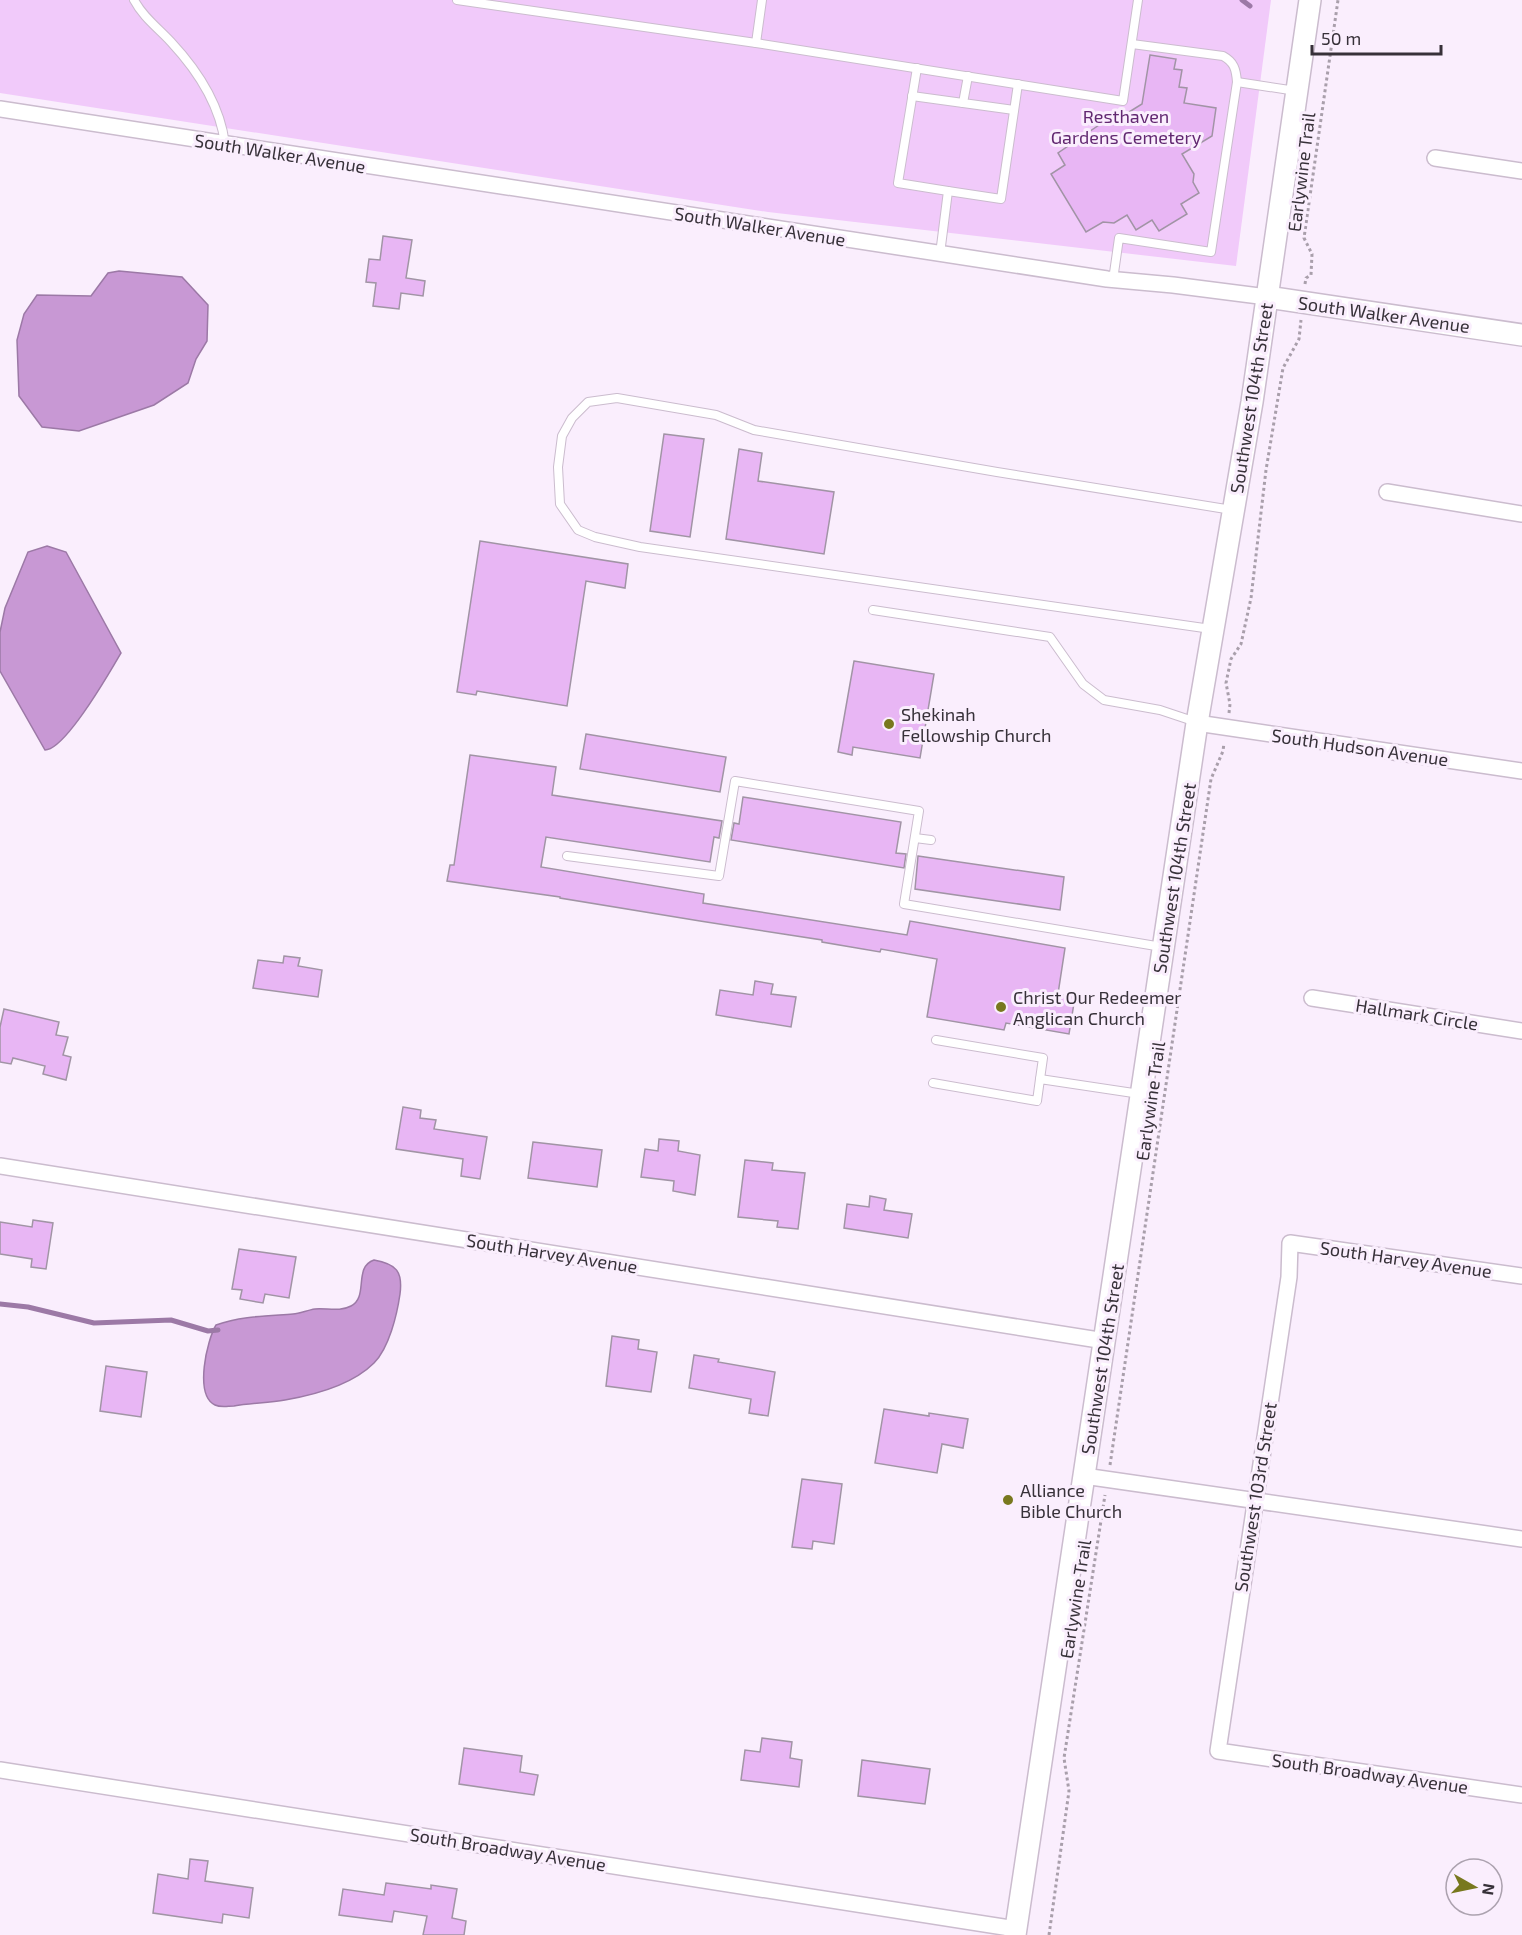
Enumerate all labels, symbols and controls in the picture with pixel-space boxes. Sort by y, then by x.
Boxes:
scale bar [1312,18,1441,56]
text: 50 m [1321,27,1361,49]
park label: Resthaven Gardens Cemetery [1051,105,1202,148]
street label: Earlywine Trail [1283,110,1319,233]
street label: South Walker Avenue [193,129,367,177]
street label: South Walker Avenue [673,202,847,250]
street label: South Walker Avenue [1297,291,1471,337]
street label: Southwest 104th Street [1225,301,1277,495]
place label: Shekinah Fellowship Church [901,703,1052,746]
marker: Shekinah Fellowship Church [882,717,896,731]
street label: South Hudson Avenue [1270,724,1450,770]
street label: Southwest 104th Street [1148,781,1200,975]
place label: Christ Our Redeemer Anglican Church [1013,986,1182,1029]
street label: Hallmark Circle [1354,993,1480,1035]
marker: Christ Our Redeemer Anglican Church [994,1000,1008,1014]
street label: Earlywine Trail [1131,1039,1169,1162]
street label: South Harvey Avenue [465,1229,639,1277]
street label: South Harvey Avenue [1319,1236,1493,1282]
street label: Southwest 104th Street [1076,1262,1128,1456]
street label: Southwest 103rd Street [1229,1400,1281,1593]
place label: Alliance Bible Church [1020,1479,1122,1522]
marker: Alliance Bible Church [1001,1493,1015,1507]
street label: Earlywine Trail [1055,1537,1095,1660]
street label: South Broadway Avenue [1270,1748,1470,1798]
street label: South Broadway Avenue [408,1823,608,1875]
north arrow [1444,1857,1504,1917]
text: N [1479,1882,1500,1897]

